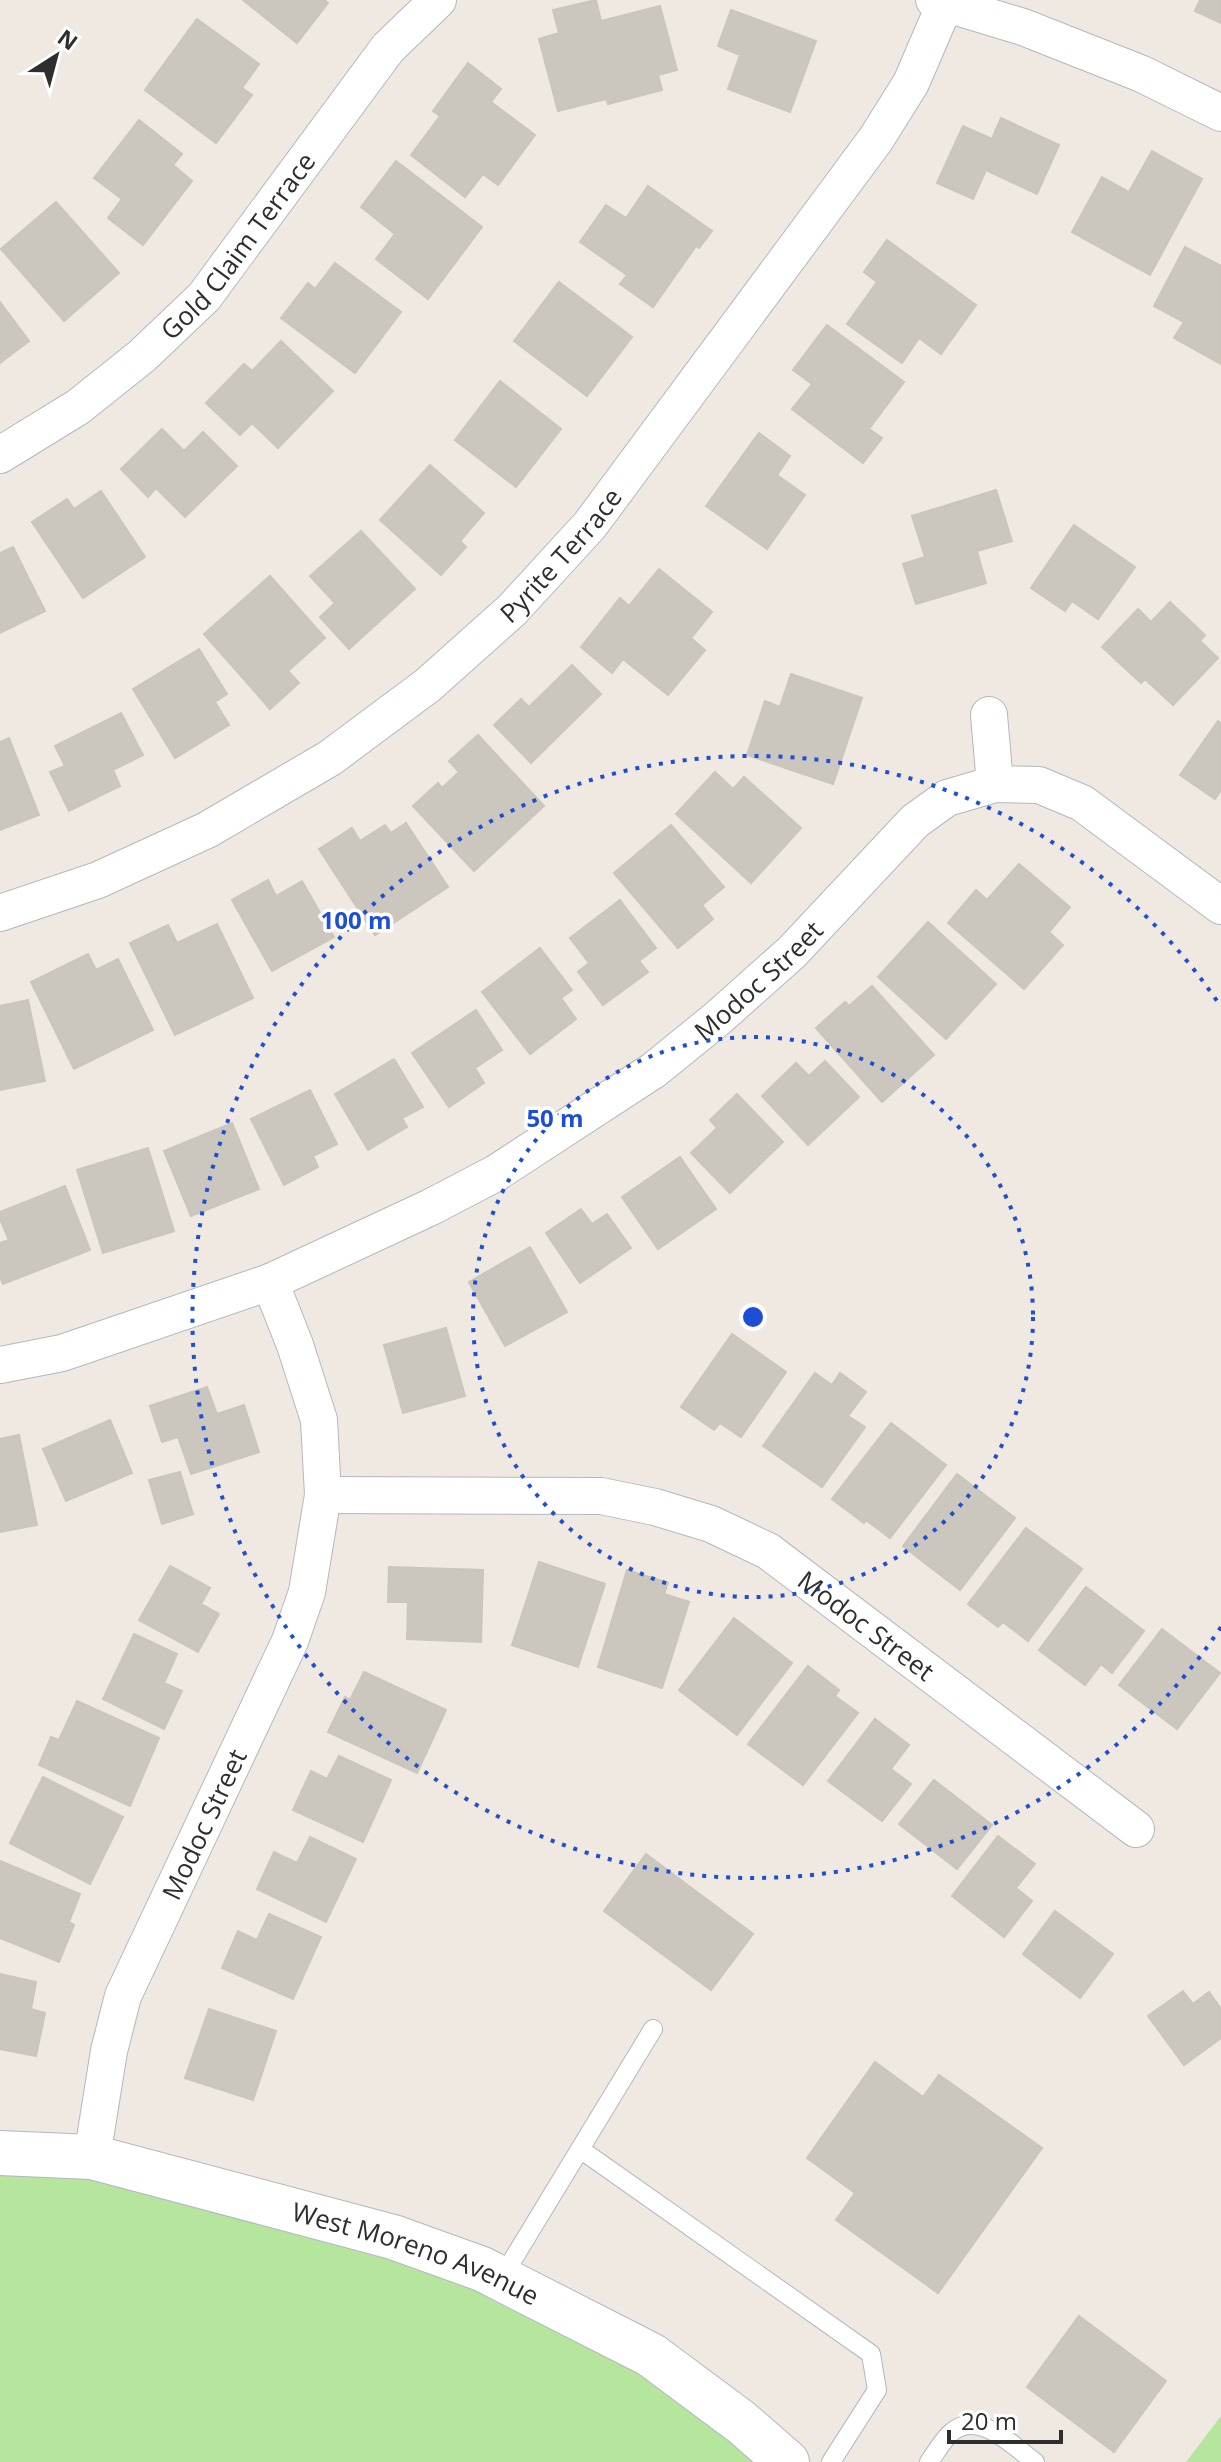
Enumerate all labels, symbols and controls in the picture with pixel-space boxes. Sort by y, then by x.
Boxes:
north arrow [16,16,96,96]
text: N [52,22,84,56]
street label: Gold Claim Terrace [152,145,323,347]
street label: Pyrite Terrace [492,480,630,631]
text: 100 m [321,903,391,936]
street label: Modoc Street [686,913,831,1049]
text: 50 m [526,1101,584,1134]
centre of rings [739,1303,767,1331]
street label: Modoc Street [791,1562,942,1689]
street label: Modoc Street [153,1743,255,1905]
street label: West Moreno Avenue [288,2193,545,2313]
scale bar [949,2394,1061,2444]
text: 20 m [961,2404,1017,2437]

